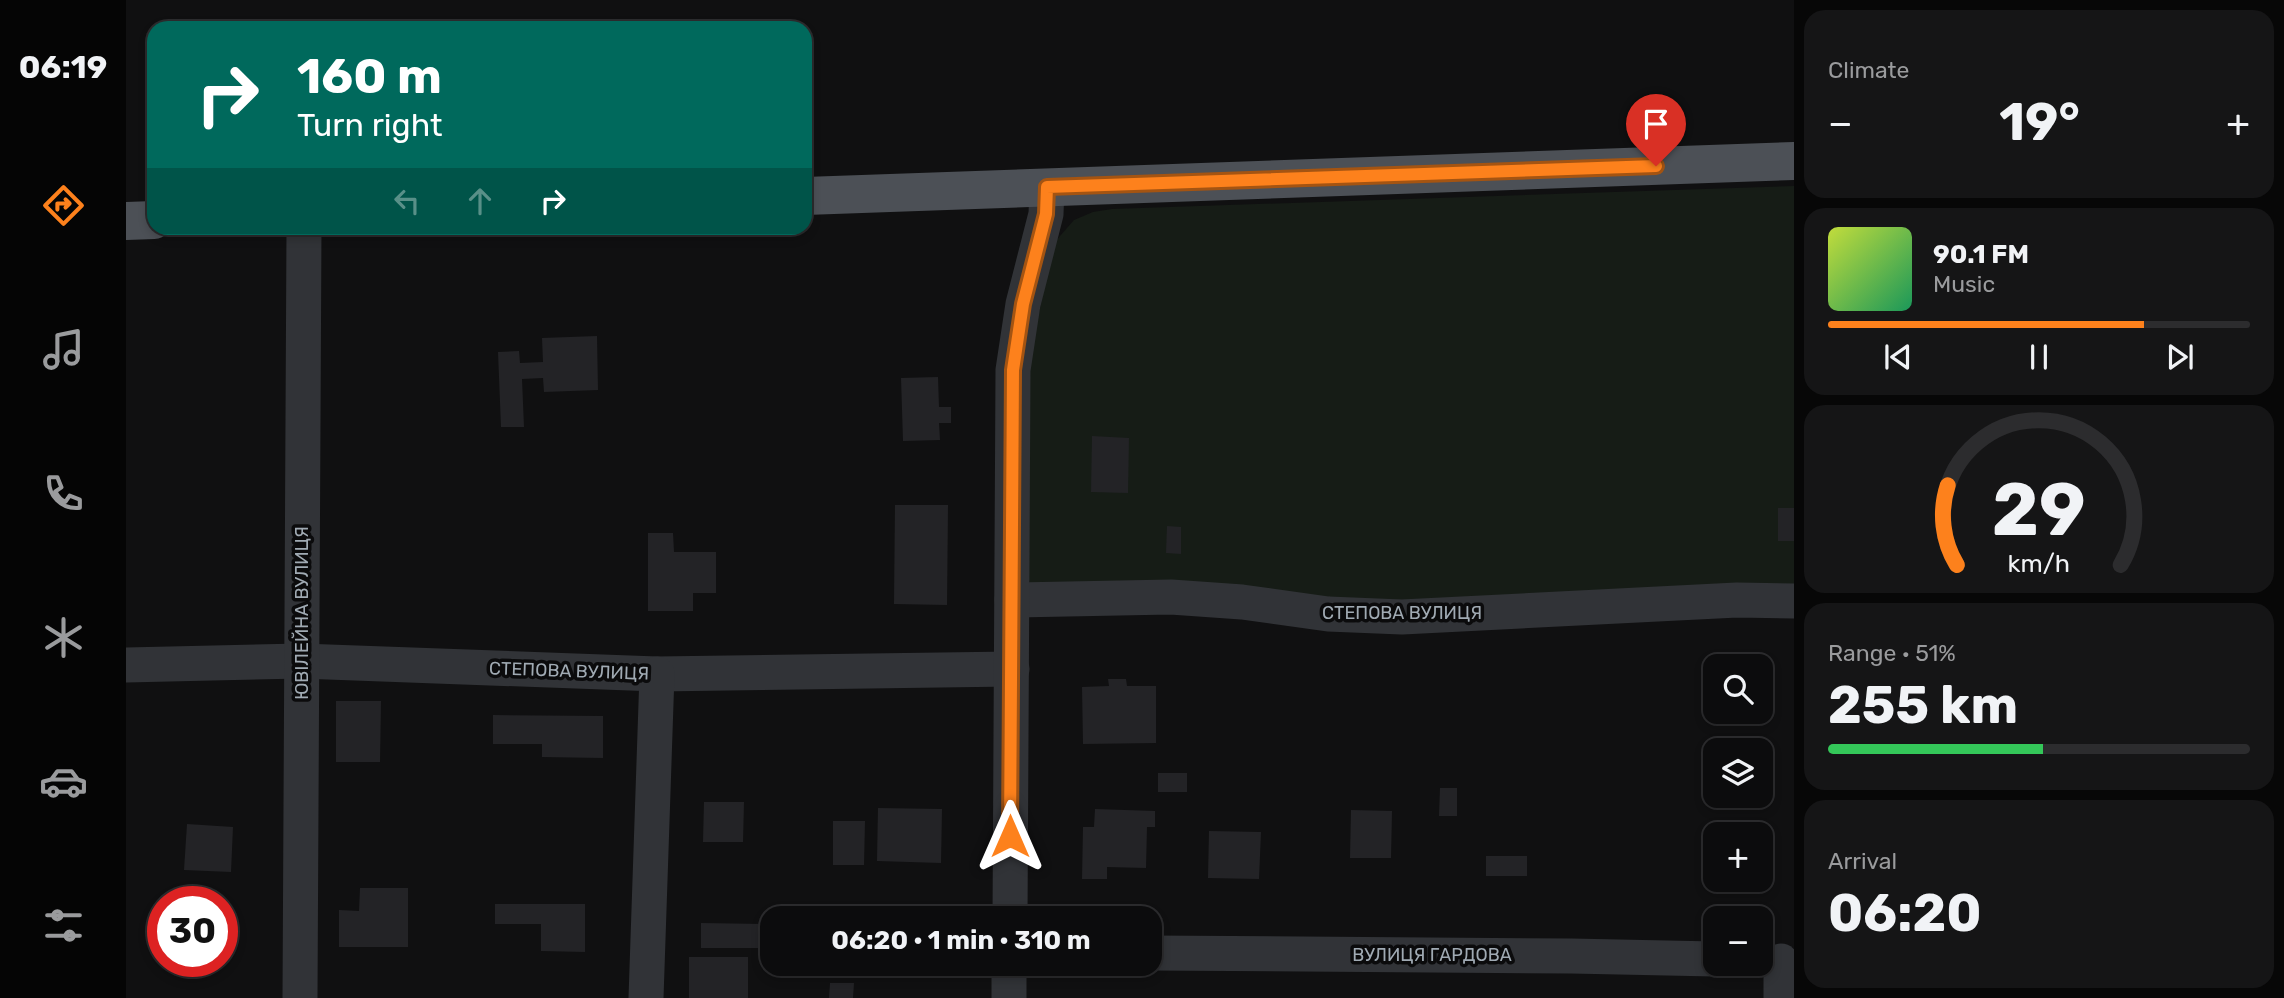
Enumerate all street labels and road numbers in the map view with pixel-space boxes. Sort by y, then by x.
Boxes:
street label: ЮВІЛЕЙНА ВУЛИЦЯ [291,526,313,700]
street label: СТЕПОВА ВУЛИЦЯ [1322,602,1482,624]
street label: СТЕПОВА ВУЛИЦЯ [489,657,649,685]
street label: ВУЛИЦЯ ГАРДОВА [1352,944,1512,966]

